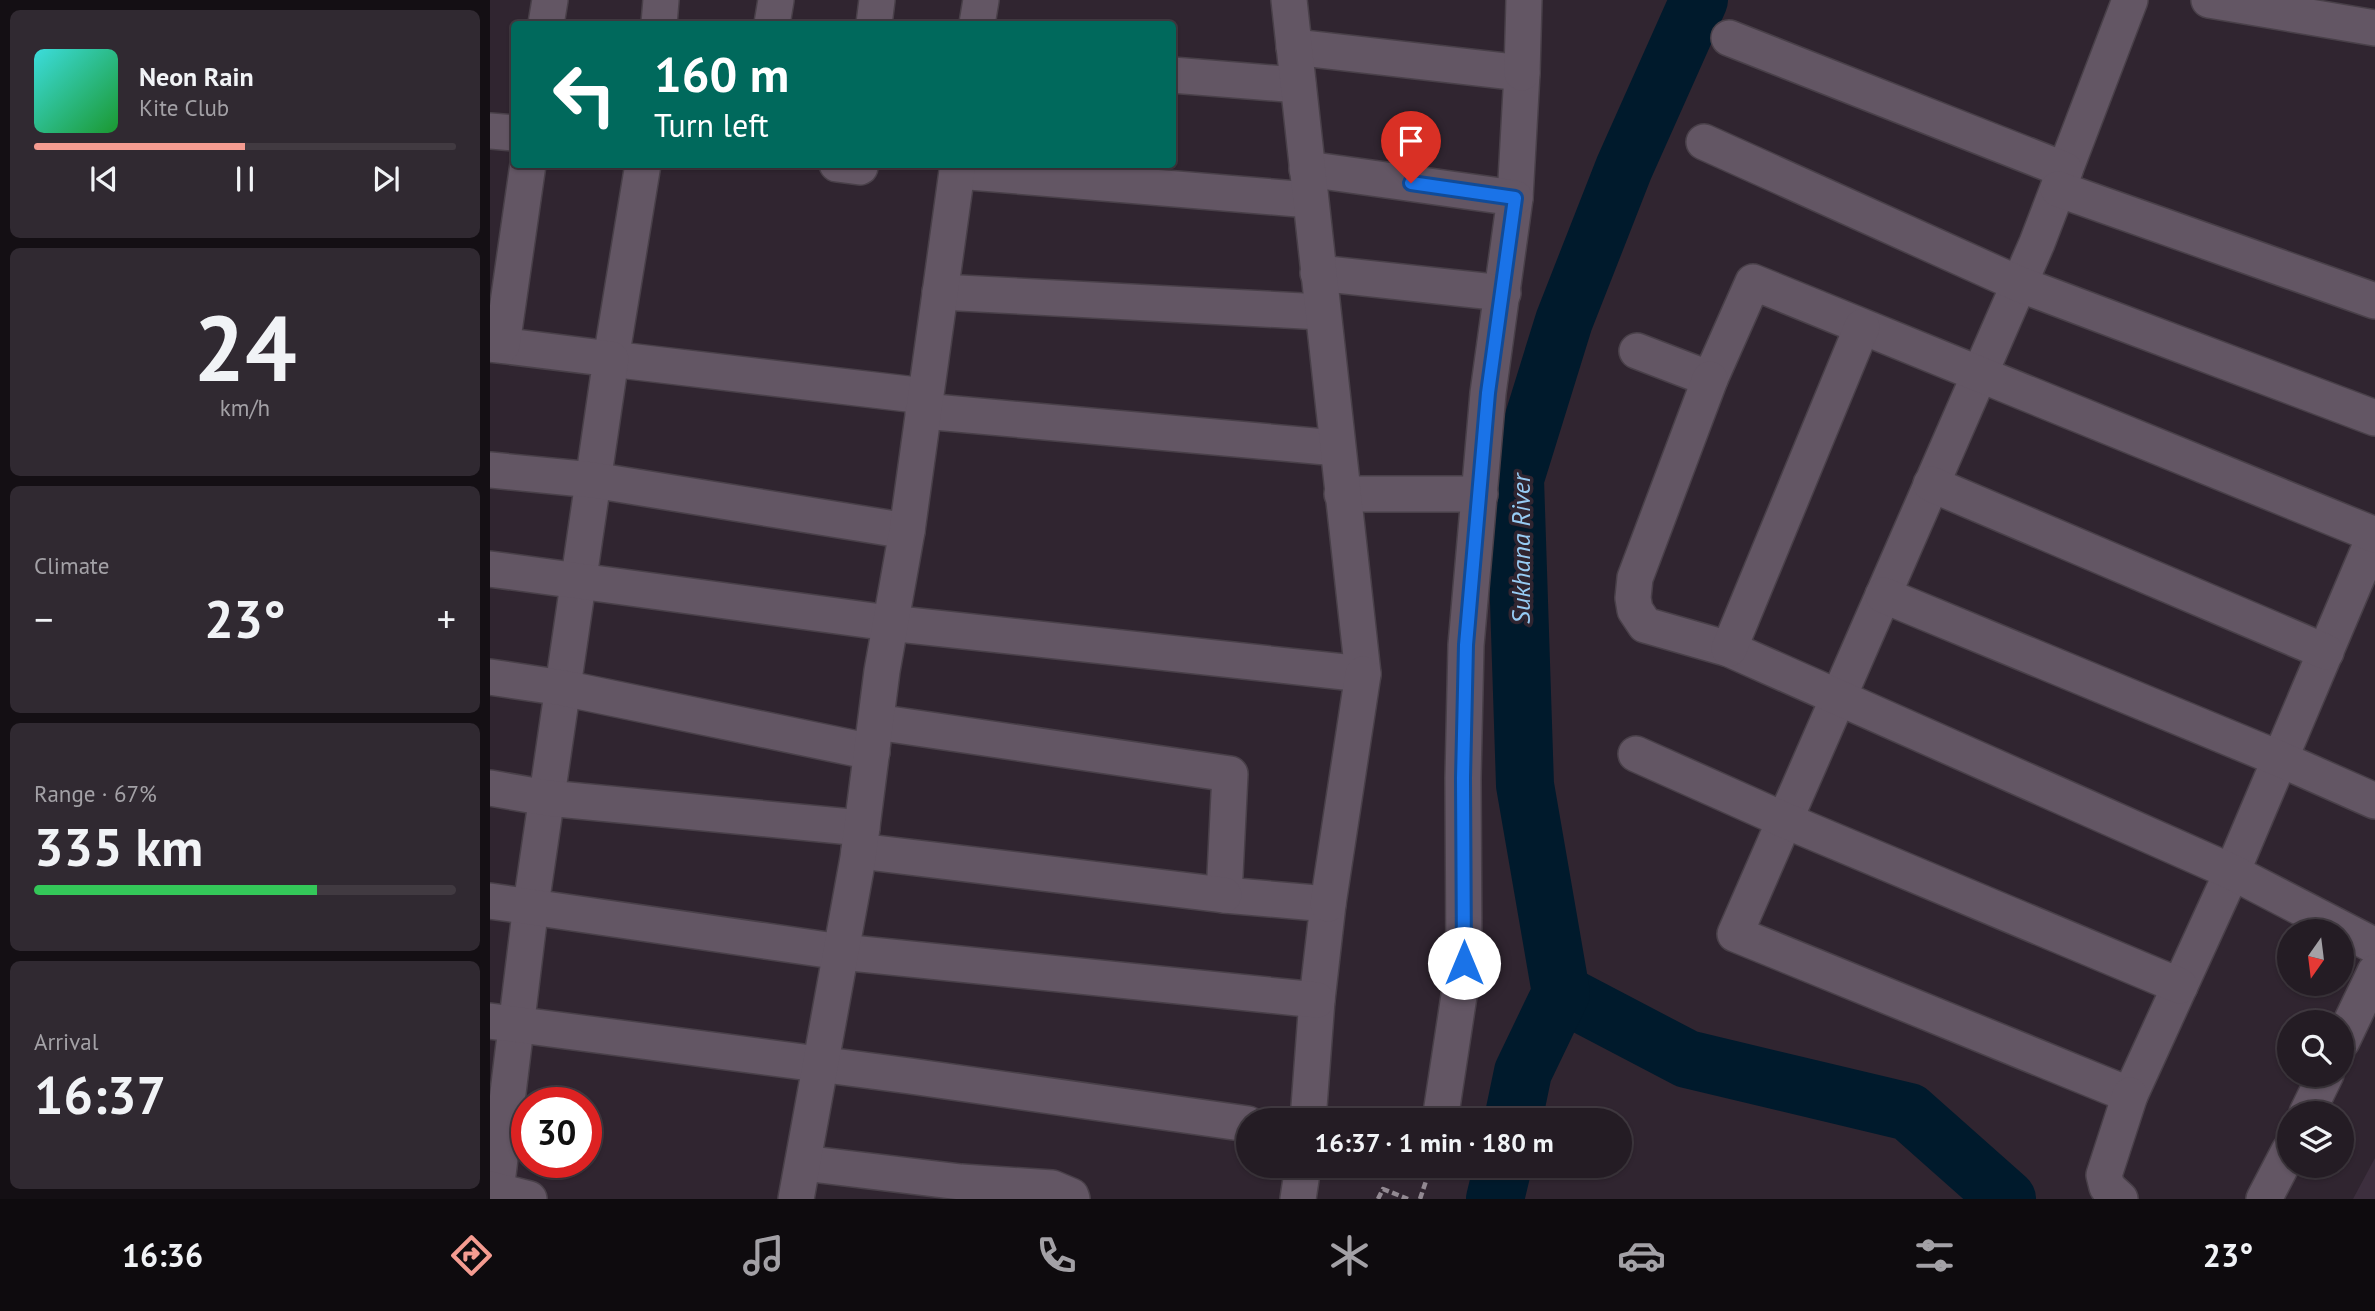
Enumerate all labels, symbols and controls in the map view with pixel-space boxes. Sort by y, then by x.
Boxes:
text: 160 m [654,42,789,106]
icon: left [539,49,630,140]
text: Neon Rain [139,60,254,93]
text: Kite Club [139,93,229,122]
text: Turn left [654,104,769,146]
pin [1381,111,1441,183]
icon: arrive [1392,122,1430,160]
icon: previous [85,160,123,198]
icon: pause [226,160,264,198]
icon: next [367,160,405,198]
text: 24 [193,288,297,406]
text: km/h [220,393,270,422]
water label: Sukhana River [1504,472,1537,624]
text: Climate [34,551,109,580]
text: 23° [204,585,286,652]
text: − [34,594,53,643]
text: + [437,594,456,643]
text: Range · 67% [34,779,157,808]
text: 335 km [34,813,203,880]
north arrow [2277,919,2354,996]
map controls [2277,919,2354,1178]
position arrow [1427,926,1501,1000]
button: search [2277,1010,2354,1087]
text: Arrival [34,1027,98,1056]
text: 16:37 [34,1061,166,1128]
speed limit sign: 30 [511,1087,602,1178]
button: layers [2277,1101,2354,1178]
text: 16:37 · 1 min · 180 m [1314,1126,1554,1159]
icon: directions [447,1231,496,1280]
icon: music [739,1231,788,1280]
icon: phone [1032,1231,1081,1280]
icon: climate [1325,1231,1374,1280]
icon: car [1617,1231,1666,1280]
icon: filters [1910,1231,1959,1280]
text: 16:36 [122,1234,203,1276]
text: 23° [2203,1234,2253,1276]

